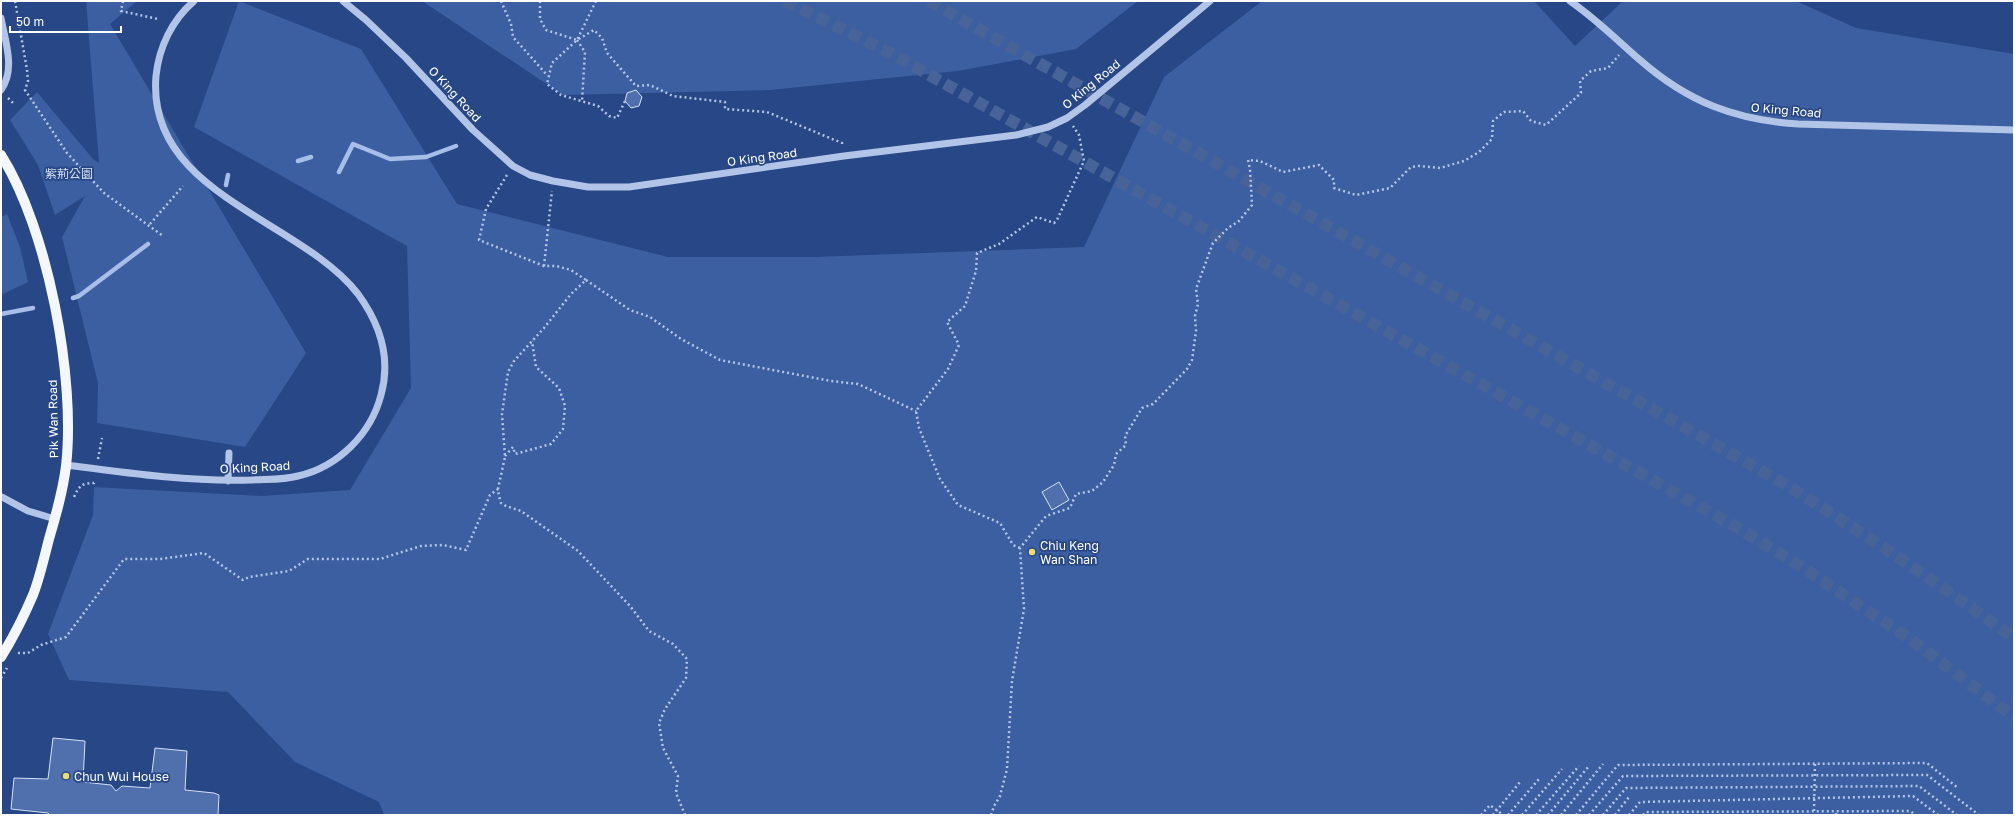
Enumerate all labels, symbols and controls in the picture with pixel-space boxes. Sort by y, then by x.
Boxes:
scale bar [10,8,121,34]
text: 50 m [16,14,44,29]
street label: O King Road [1059,56,1123,112]
street label: O King Road [425,63,485,125]
street label: O King Road [1750,99,1822,121]
street label: O King Road [726,145,798,169]
park label: 紫荊公園 [45,166,93,181]
street label: Pik Wan Road [45,380,61,458]
street label: O King Road [219,458,291,476]
place label: Chiu Keng Wan Shan [1040,538,1099,567]
marker: Chiu Keng Wan Shan [1027,547,1037,557]
place label: Chun Wui House [74,769,169,784]
marker: Chun Wui House [61,771,71,781]

